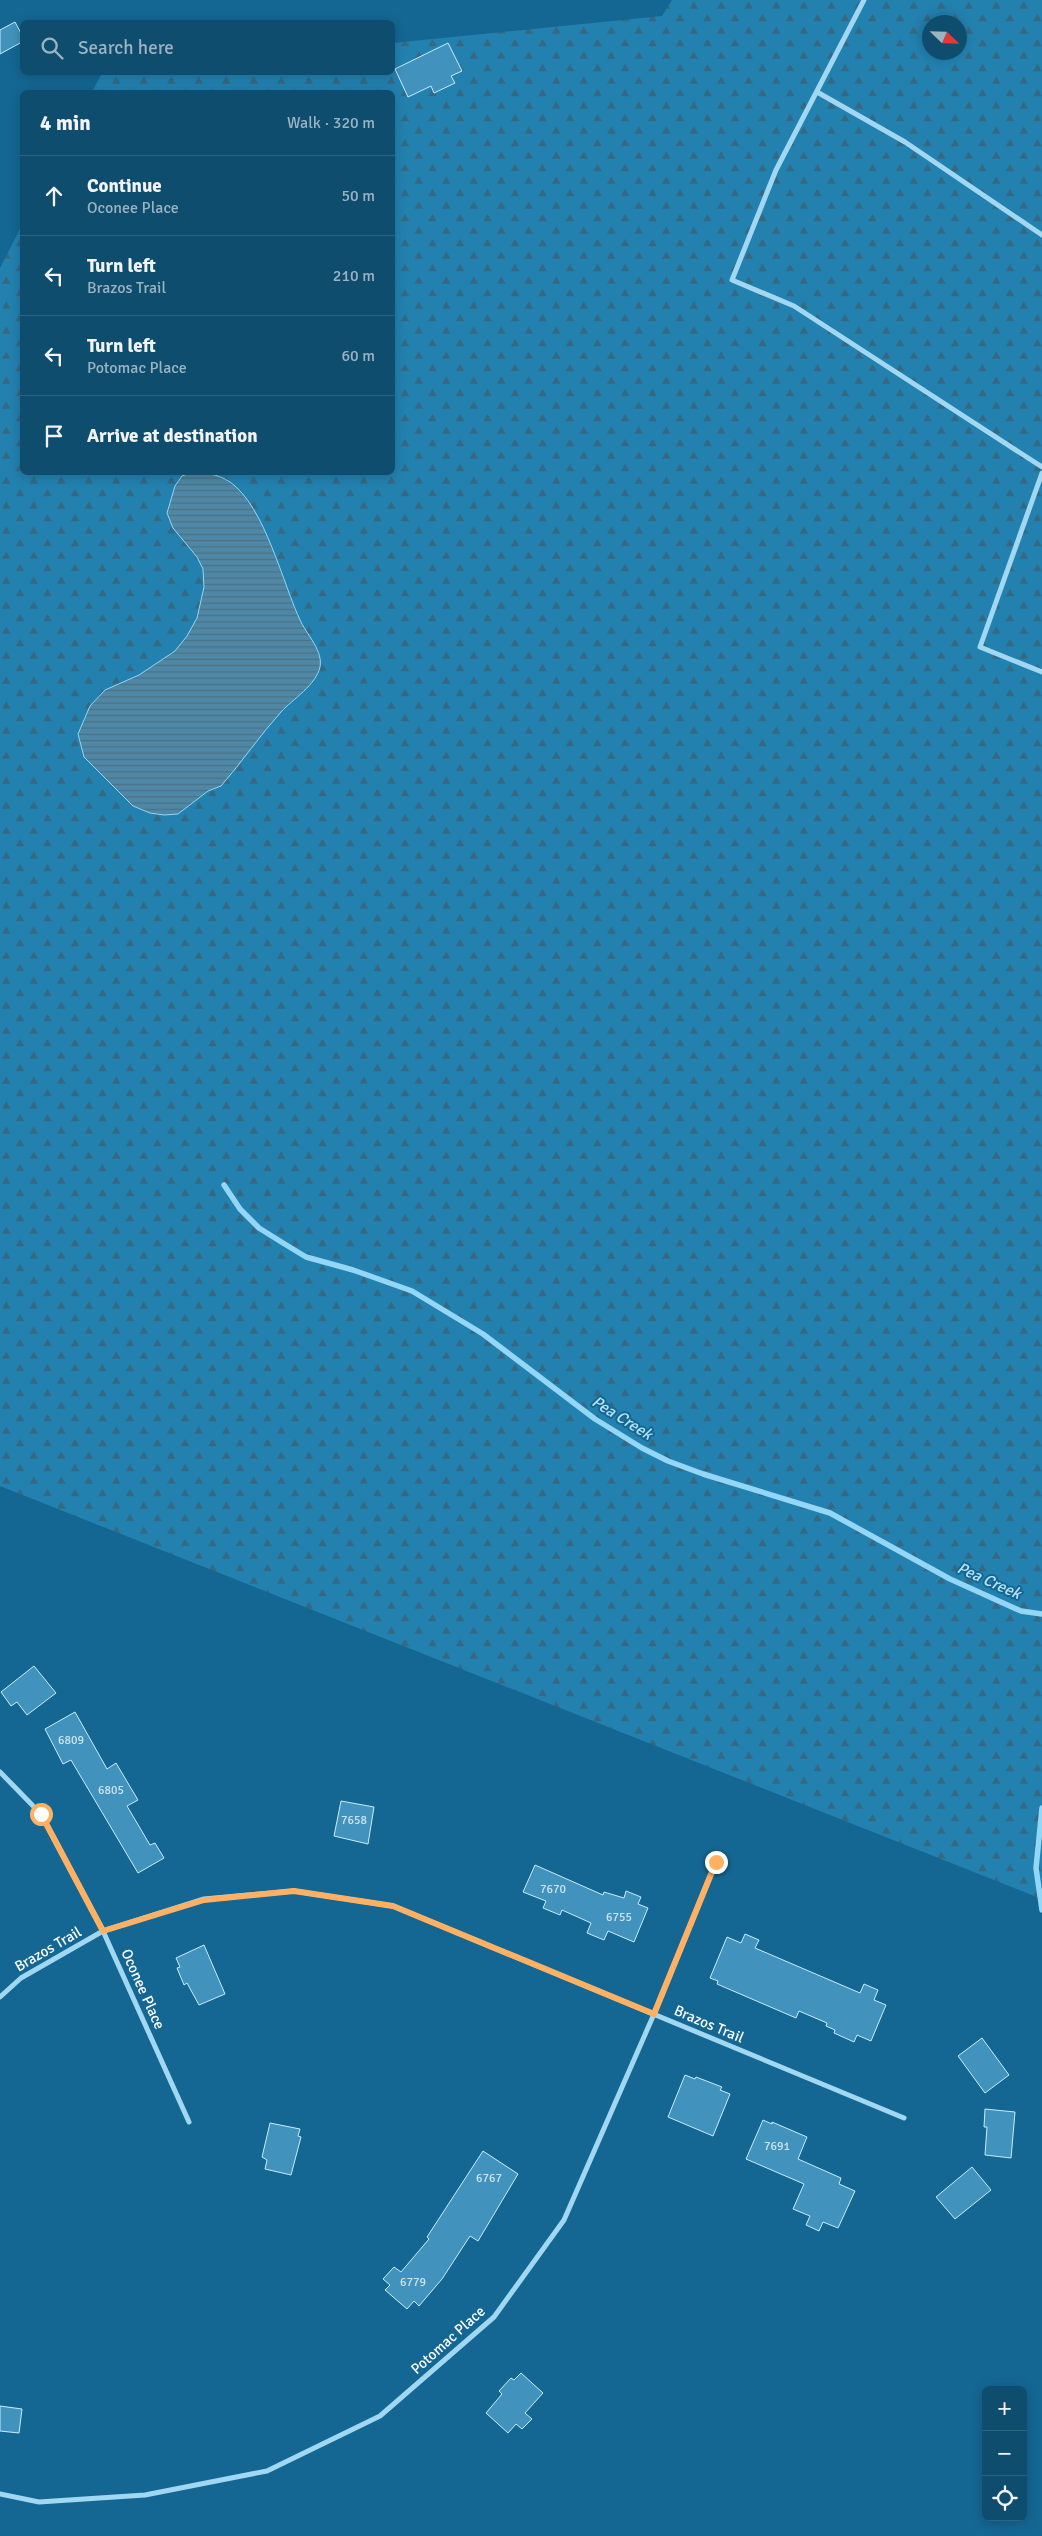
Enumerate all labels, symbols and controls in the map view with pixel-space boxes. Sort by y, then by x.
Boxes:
north arrow [922,15,967,60]
search box [20,20,395,75]
icon: search [38,34,66,62]
text: Search here [78,36,174,60]
text: 4 min [40,110,91,136]
text: Walk · 320 m [287,113,375,133]
text: Continue [87,174,162,198]
icon: ahead [40,182,68,210]
text: 50 m [341,186,375,206]
text: Oconee Place [87,198,179,218]
text: Turn left [87,254,156,278]
icon: left [40,262,68,290]
text: 210 m [333,266,375,286]
text: Brazos Trail [87,278,166,298]
text: Turn left [87,334,156,358]
icon: left [40,342,68,370]
text: 60 m [341,346,375,366]
text: Potomac Place [87,358,187,378]
icon: arrive [40,422,68,450]
text: Arrive at destination [87,424,258,448]
water label: Pea Creek [588,1392,658,1445]
water label: Pea Creek [954,1558,1026,1605]
house number: 6809 [58,1733,84,1748]
house number: 6805 [98,1783,124,1798]
route start [30,1803,53,1826]
house number: 7658 [341,1813,367,1828]
route end [705,1851,728,1874]
house number: 7670 [540,1882,566,1897]
house number: 6755 [606,1910,632,1925]
street label: Brazos Trail [11,1923,85,1975]
street label: Oconee Place [117,1946,169,2032]
street label: Brazos Trail [671,2001,747,2047]
house number: 7691 [764,2139,790,2154]
house number: 6767 [476,2171,502,2186]
house number: 6779 [400,2275,426,2290]
street label: Potomac Place [407,2302,489,2378]
map controls [982,2386,1027,2521]
button: + [982,2386,1027,2431]
button: − [982,2431,1027,2476]
button: locate [982,2476,1027,2521]

